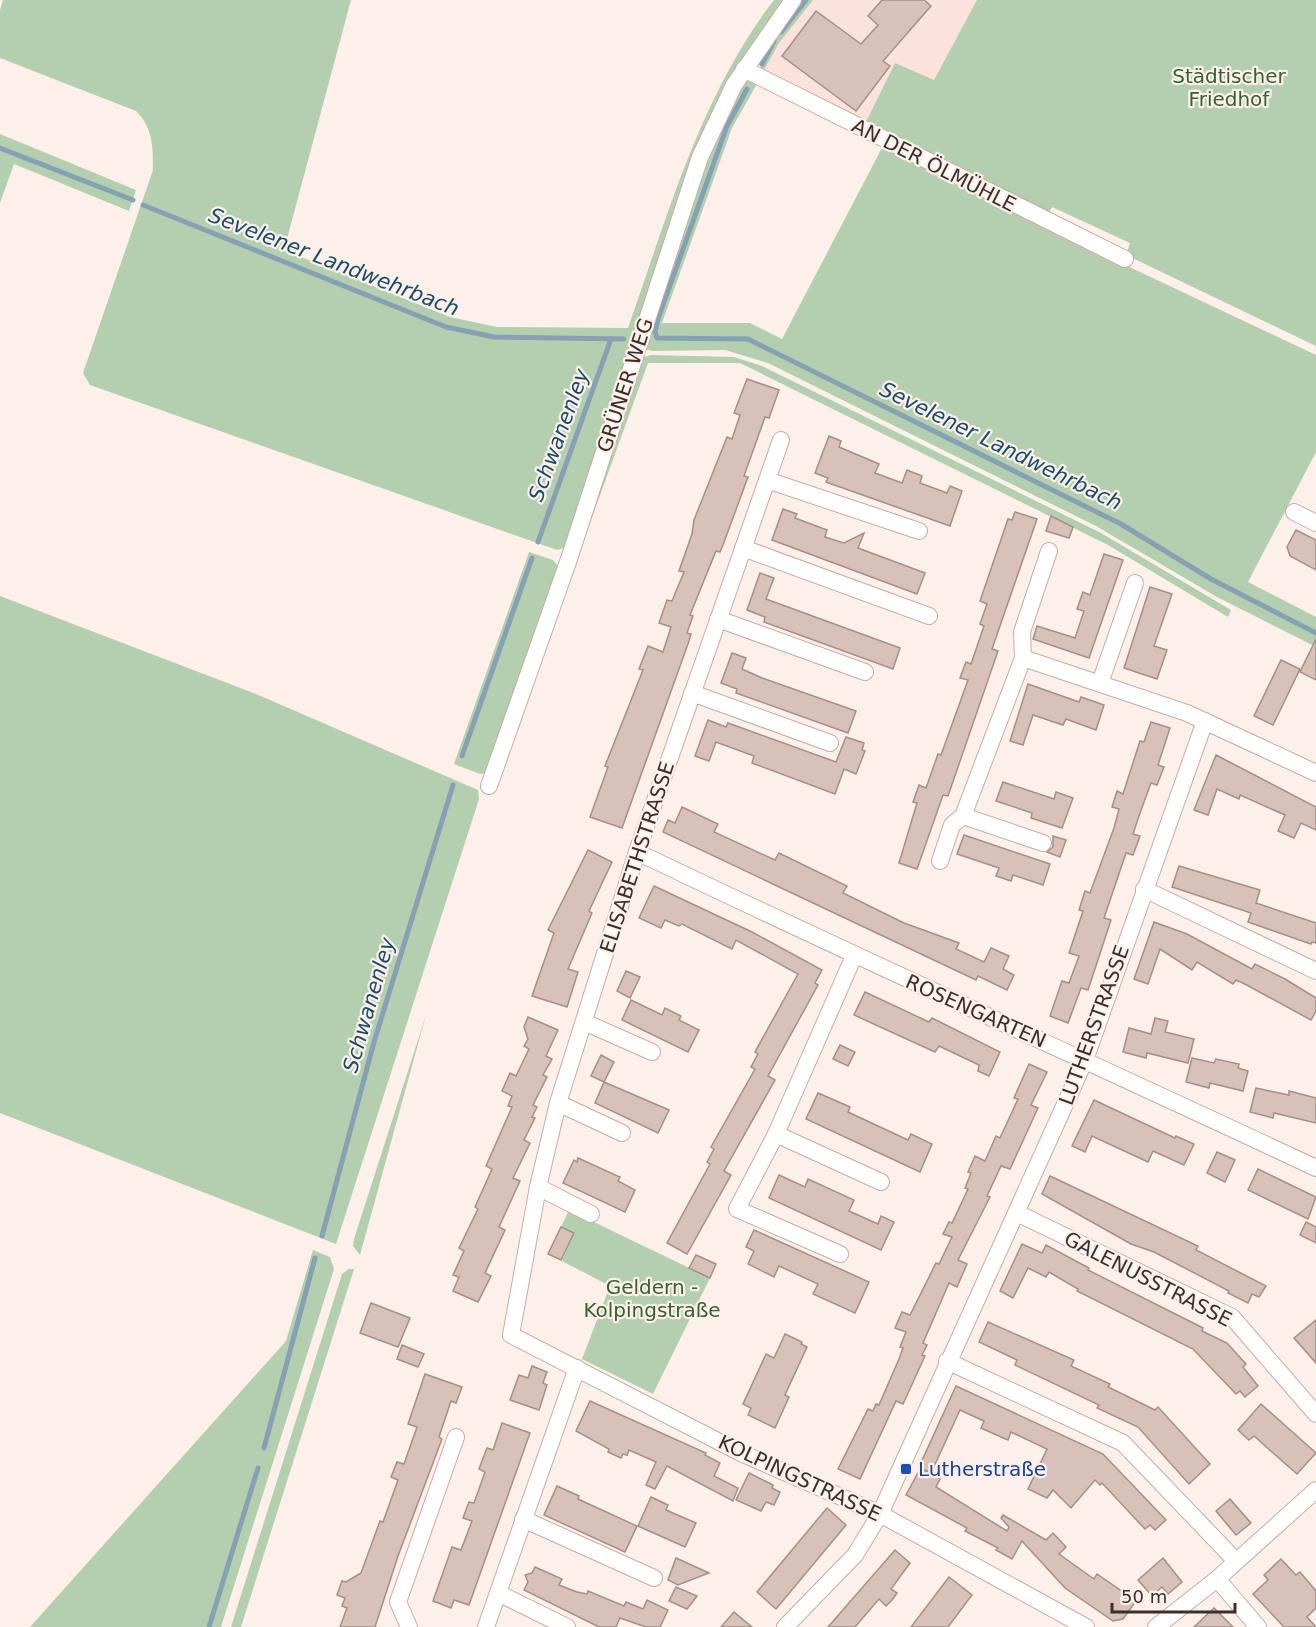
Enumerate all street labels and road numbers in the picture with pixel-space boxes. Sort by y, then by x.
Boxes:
street label: AN DER ÖLMÜHLE [848,113,1020,217]
street label: GRÜNER WEG [592,315,658,455]
street label: ELISABETHSTRASSE [595,758,679,956]
street label: LUTHERSTRASSE [1054,942,1134,1108]
street label: ROSENGARTEN [902,969,1050,1053]
street label: GALENUSSTRASSE [1060,1226,1236,1332]
street label: KOLPINGSTRASSE [715,1430,885,1526]

